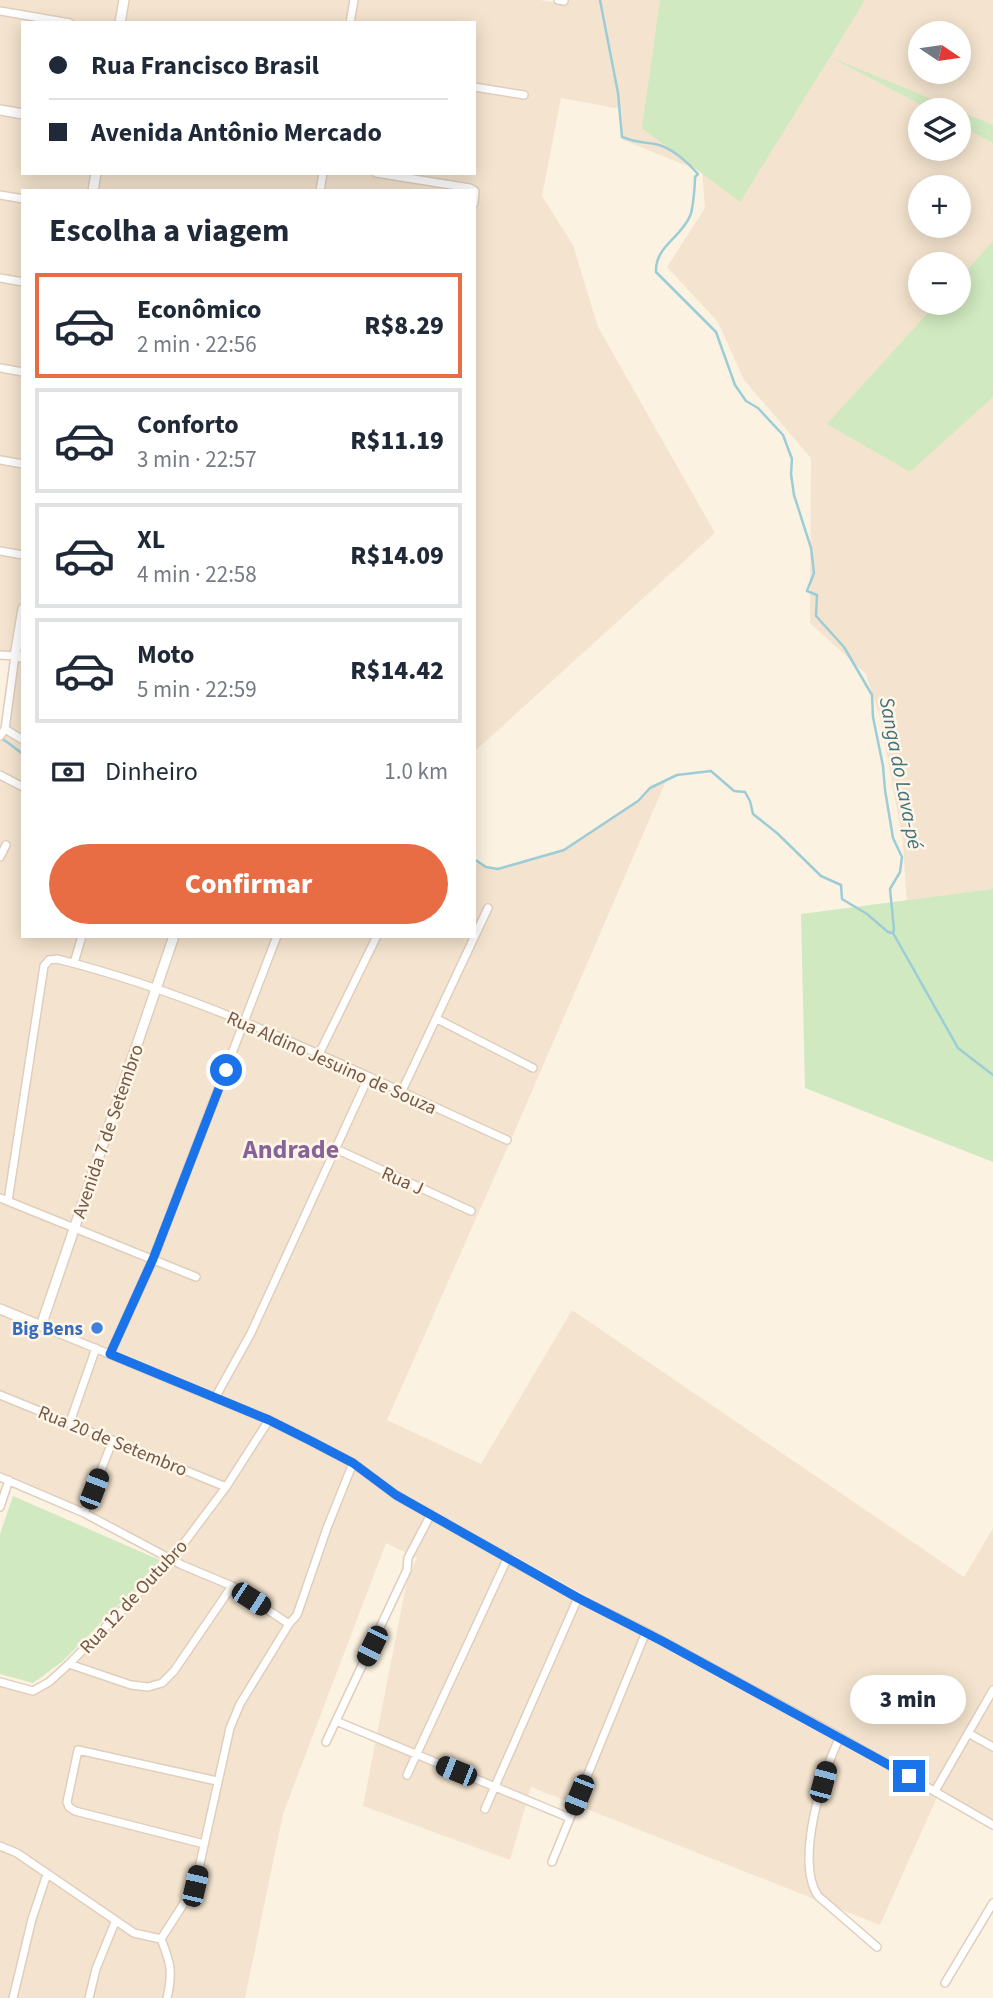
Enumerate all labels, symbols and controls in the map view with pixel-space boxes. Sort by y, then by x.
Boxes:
north arrow [908,21,971,84]
map controls [908,21,971,315]
text: Rua Francisco Brasil [91,47,319,84]
button: layers [908,98,971,161]
text: Avenida Antônio Mercado [91,114,382,151]
button: + [908,175,971,238]
text: Escolha a viagem [49,208,289,254]
button: − [908,252,971,315]
text: Econômico [137,291,262,328]
icon: car [53,294,116,357]
text: R$8.29 [364,307,444,344]
text: 2 min · 22:56 [137,328,257,361]
text: Conforto [137,406,239,443]
icon: car [53,409,116,472]
text: R$11.19 [350,422,444,459]
text: 3 min · 22:57 [137,443,257,476]
text: XL [137,521,165,558]
icon: car [53,524,116,587]
text: R$14.09 [350,537,444,574]
text: 4 min · 22:58 [137,558,257,591]
text: Moto [137,636,194,673]
icon: car [53,639,116,702]
text: R$14.42 [350,652,444,689]
text: 5 min · 22:59 [137,673,257,706]
water label: Sanga do Lava-pé [872,694,931,853]
icon: cash [49,753,87,791]
text: Dinheiro [105,753,198,790]
text: 1.0 km [384,755,448,788]
button: Confirmar [49,844,448,924]
street label: Rua Aldino Jesuino de Souza [222,1005,441,1122]
street label: Avenida 7 de Setembro [66,1041,151,1222]
route start [210,1054,242,1086]
district label: Andrade [242,1131,339,1168]
street label: Rua J [377,1160,428,1203]
place label: Big Bens [12,1316,83,1343]
marker: Big Bens [89,1320,105,1336]
street label: Rua 20 de Setembro [34,1399,191,1484]
car [77,1466,112,1512]
street label: Rua 12 de Outubro [74,1534,194,1660]
car [228,1579,275,1619]
car [354,1623,391,1669]
callout: 3 min [851,1674,967,1724]
text: 3 min [880,1683,936,1716]
car [433,1753,480,1789]
car [808,1759,839,1805]
route end [893,1760,925,1792]
car [562,1772,597,1818]
car [181,1863,210,1909]

